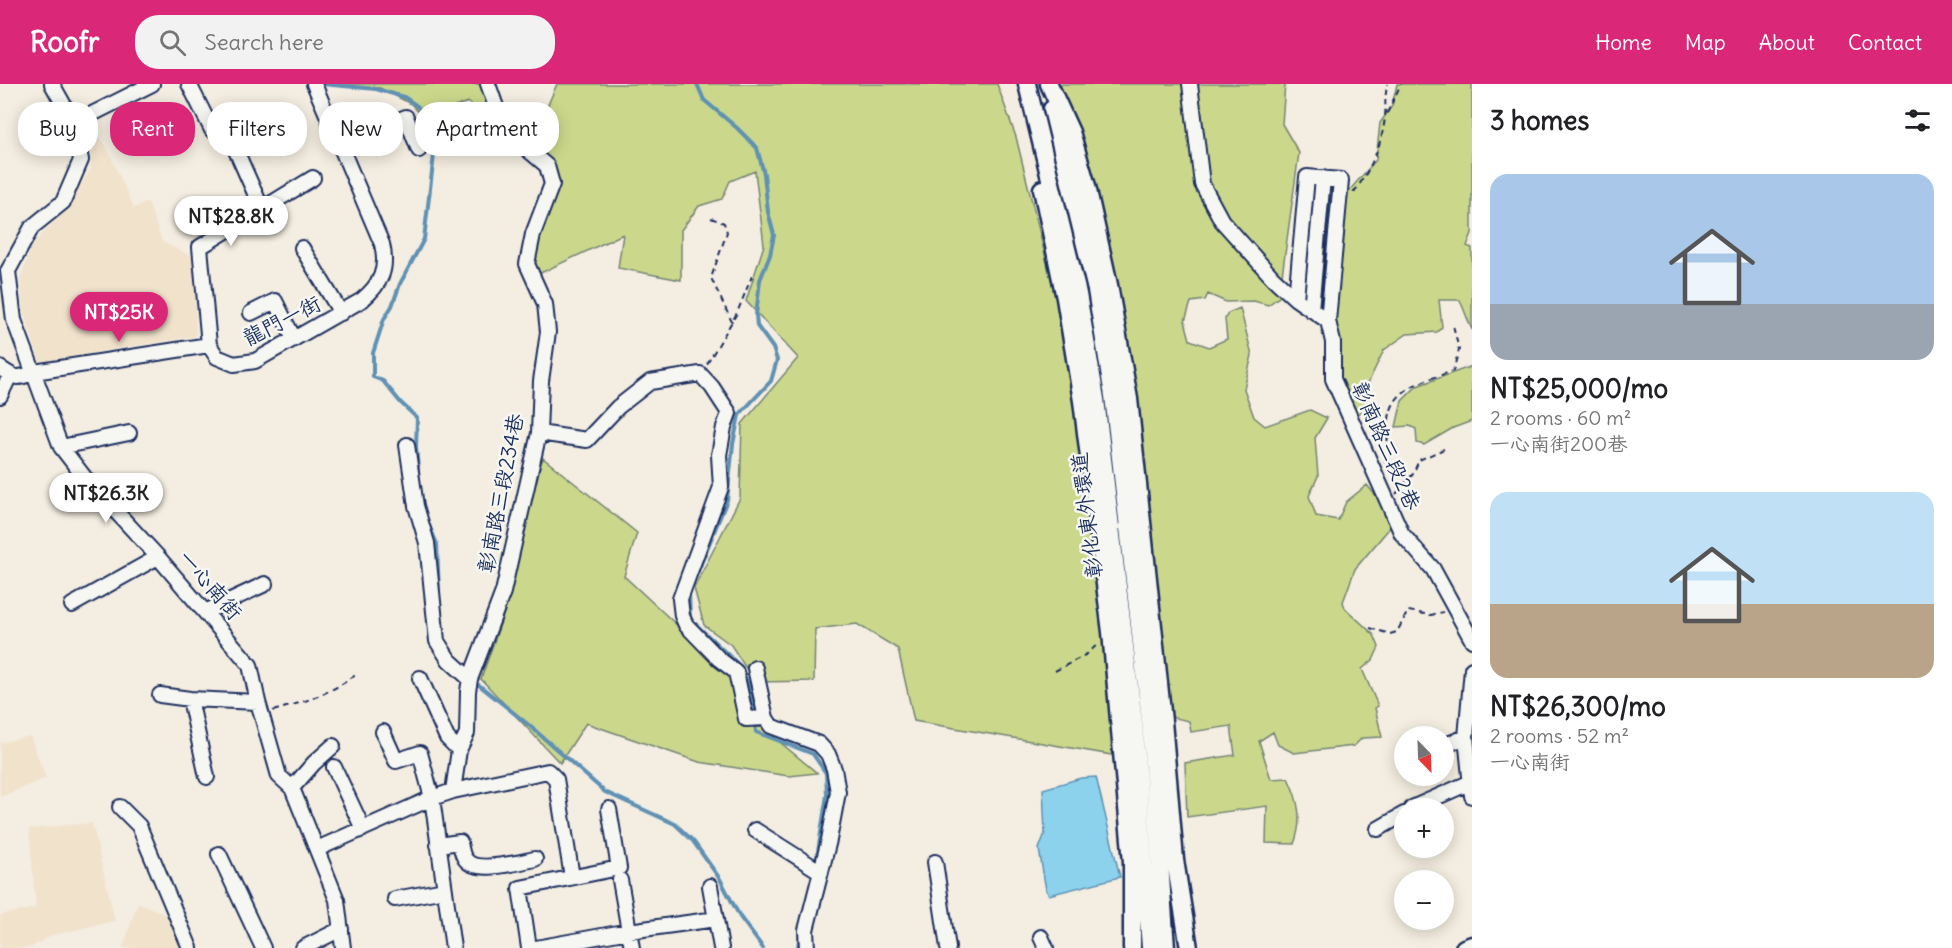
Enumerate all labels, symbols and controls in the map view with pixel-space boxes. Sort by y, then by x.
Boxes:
search box [135,15,555,69]
text: Roofr [30,24,99,60]
icon: search [156,26,189,59]
text: Search here [204,28,324,56]
text: Home [1595,29,1652,56]
text: Map [1685,29,1726,56]
text: About [1759,29,1815,56]
text: Contact [1848,29,1922,56]
chip: Buy [18,102,98,156]
chip: Rent [110,102,195,156]
chip: Filters [207,102,307,156]
chip: New [319,102,403,156]
chip: Apartment [415,102,559,156]
text: 3 homes [1490,104,1589,137]
icon: filters [1901,104,1934,137]
pin: NT$28.8K [169,196,293,247]
text: NT$28.8K [188,203,274,228]
icon: home [1658,213,1766,321]
street label: 龍門一街 [238,289,325,352]
pin: NT$25K [70,292,168,343]
text: NT$25K [84,299,154,324]
text: NT$25,000/mo [1490,372,1668,405]
street label: 彰南路三段2巷 [1346,377,1427,514]
text: 2 rooms · 60 m² [1490,405,1631,430]
street label: 彰南路三段234巷 [472,411,529,575]
text: 一心南街200巷 [1490,431,1627,456]
street label: 彰化東外環道 [1065,451,1108,579]
pin: NT$26.3K [44,473,168,524]
text: NT$26.3K [63,480,149,505]
icon: home [1658,531,1766,639]
street label: 一心南街 [173,544,248,625]
text: NT$26,300/mo [1490,690,1666,723]
text: 2 rooms · 52 m² [1490,723,1629,748]
north arrow [1394,726,1454,786]
map controls [1394,726,1454,930]
text: 一心南街 [1490,749,1570,774]
button: + [1394,798,1454,858]
button: − [1394,870,1454,930]

